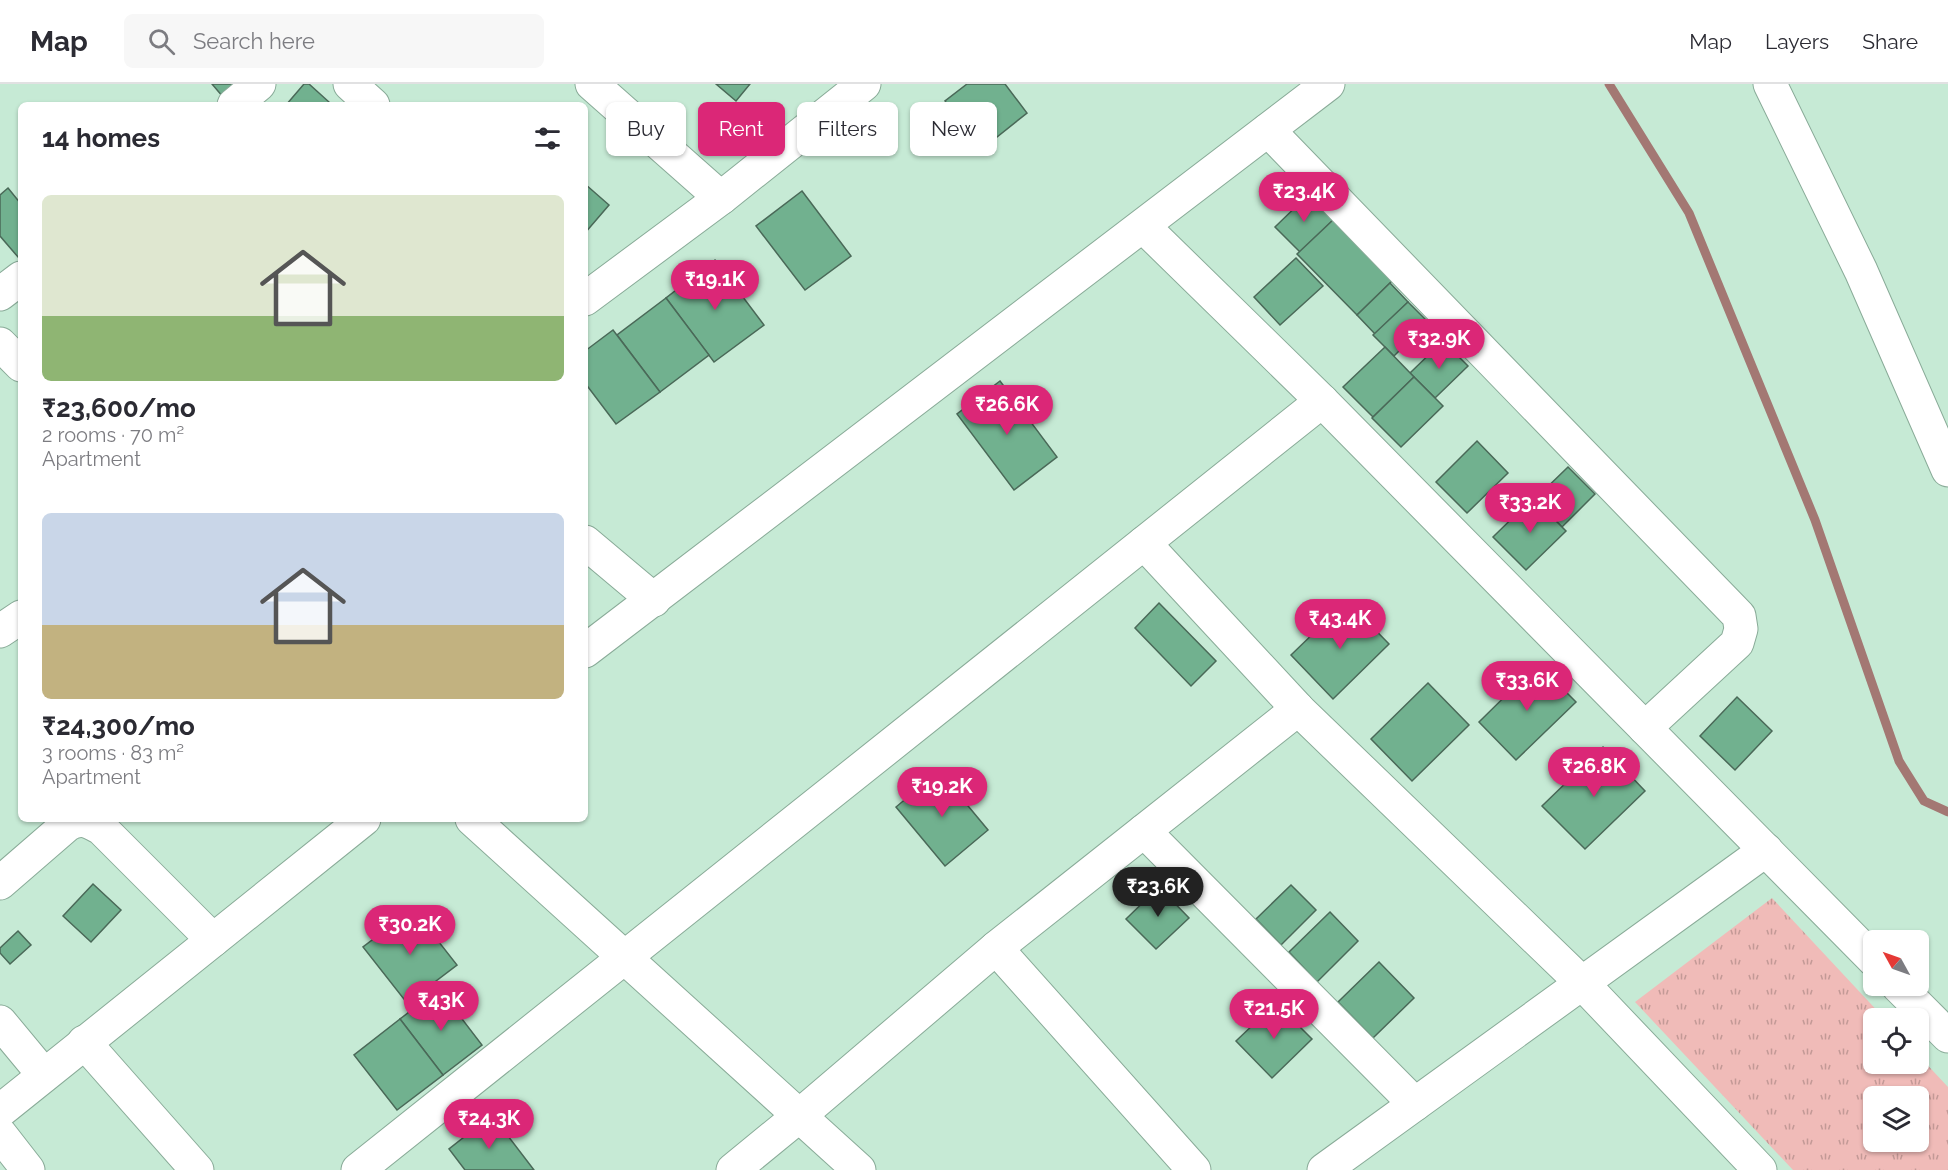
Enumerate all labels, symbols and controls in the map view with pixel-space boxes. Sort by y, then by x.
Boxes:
search box [124,14,544,68]
text: Map [30,25,88,58]
icon: search [145,25,178,58]
text: Search here [193,28,315,54]
text: Map [1689,29,1732,54]
text: Layers [1765,29,1829,54]
text: Share [1862,29,1918,54]
chip: Buy [606,102,686,156]
chip: Rent [698,102,785,156]
chip: Filters [797,102,898,156]
chip: New [910,102,997,156]
icon: filters [531,122,564,155]
text: 14 homes [42,123,160,153]
pin: ₹23.4K [1255,172,1353,223]
text: ₹23.4K [1273,179,1335,203]
icon: home [249,234,357,342]
pin: ₹19.1K [666,260,764,311]
text: ₹19.1K [685,267,745,291]
pin: ₹32.9K [1390,319,1488,370]
text: ₹32.9K [1408,326,1470,350]
pin: ₹26.6K [958,385,1056,436]
text: ₹26.6K [975,392,1039,416]
text: ₹23,600/mo [42,393,196,423]
text: 2 rooms · 70 m² [42,423,184,447]
text: Apartment [42,447,141,471]
pin: ₹33.2K [1481,483,1579,534]
text: ₹33.2K [1499,490,1561,514]
icon: home [249,552,357,660]
pin: ₹43.4K [1291,599,1389,650]
text: ₹43.4K [1309,606,1371,630]
pin: ₹33.6K [1478,661,1576,712]
text: ₹33.6K [1495,668,1559,692]
text: ₹24,300/mo [42,711,195,741]
text: 3 rooms · 83 m² [42,741,184,765]
pin: ₹26.8K [1545,747,1643,798]
text: ₹26.8K [1562,754,1626,778]
text: Apartment [42,765,141,789]
pin: ₹19.2K [893,767,991,818]
text: ₹19.2K [911,774,973,798]
pin: ₹23.6K [1109,867,1207,918]
text: ₹23.6K [1126,874,1190,898]
pin: ₹30.2K [361,905,459,956]
text: ₹30.2K [378,912,442,936]
north arrow [1863,930,1929,996]
map controls [1863,930,1929,1152]
pin: ₹43K [405,981,477,1032]
text: ₹43K [418,988,464,1012]
pin: ₹21.5K [1225,989,1323,1040]
text: ₹21.5K [1244,996,1304,1020]
button: locate [1863,1008,1929,1074]
button: layers [1863,1086,1929,1152]
pin: ₹24.3K [440,1099,538,1150]
text: ₹24.3K [458,1106,520,1130]

